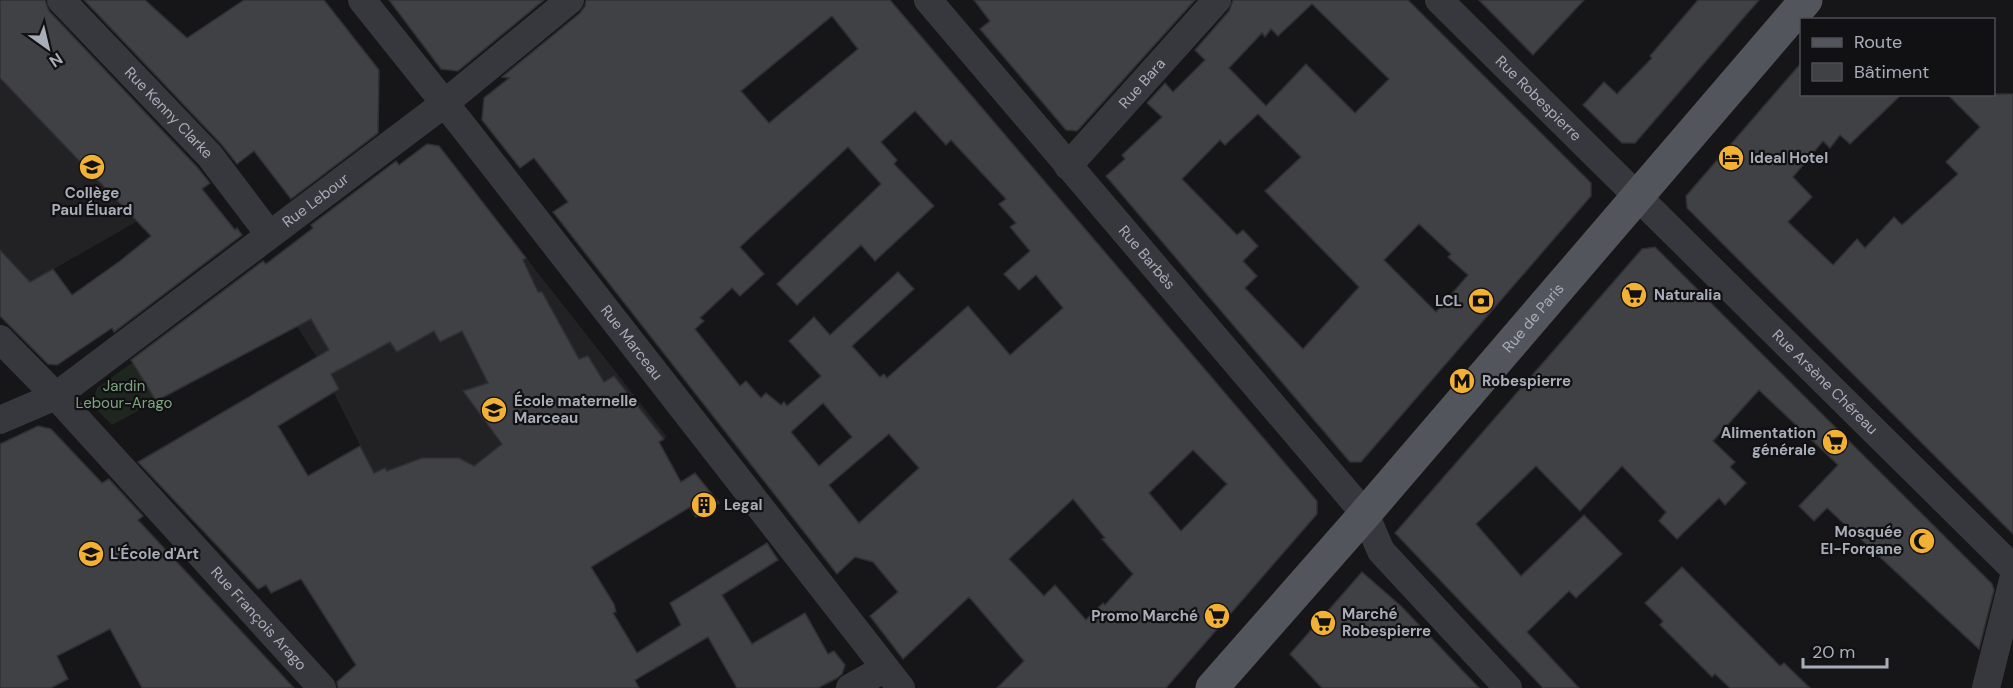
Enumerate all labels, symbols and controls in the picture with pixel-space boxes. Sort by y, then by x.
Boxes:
north arrow [18,18,78,78]
legend [1800,18,1995,96]
text: Route [1854,30,1902,54]
text: N [45,48,67,72]
street label: Rue Robespierre [1491,51,1586,146]
street label: Rue Bara [1114,54,1170,113]
text: Bâtiment [1854,60,1929,84]
street label: Rue Kenny Clarke [120,63,217,163]
hotel icon: Ideal Hotel [1716,143,1746,173]
place label: Ideal Hotel [1750,148,1828,168]
school or university icon: Collège Paul Éluard [77,152,107,182]
street label: Rue Lebour [278,169,353,232]
place label: Collège Paul Éluard [52,183,132,220]
street label: Rue Barbès [1114,221,1180,294]
street label: Rue de Paris [1498,279,1569,357]
supermarket icon: Naturalia [1619,280,1649,310]
place label: Naturalia [1654,285,1721,305]
bank icon: LCL [1466,286,1496,316]
place label: LCL [1435,291,1462,311]
street label: Rue Marceau [596,301,667,384]
street label: Rue Arsène Chéreau [1768,325,1882,439]
metro station icon: Robespierre [1447,366,1477,396]
place label: Robespierre [1482,371,1571,391]
park label: Jardin Lebour-Arago [76,376,173,413]
place label: École maternelle Marceau [514,391,637,428]
school or university icon: École maternelle Marceau [479,395,509,425]
place label: Alimentation générale [1721,423,1816,460]
supermarket icon: Alimentation générale [1820,427,1850,457]
building icon: Legal [689,490,719,520]
place label: Legal [724,495,763,515]
place label: Mosquée El-Forqane [1821,522,1902,559]
mosque icon: Mosquée El-Forqane [1907,526,1937,556]
school or university icon: L'École d'Art [76,539,106,569]
place label: L'École d'Art [110,544,199,564]
street label: Rue François Arago [206,562,311,675]
supermarket icon: Promo Marché [1202,601,1232,631]
place label: Marché Robespierre [1342,604,1431,641]
place label: Promo Marché [1091,606,1198,626]
supermarket icon: Marché Robespierre [1308,608,1338,638]
scale bar [1803,631,1887,669]
text: 20 m [1812,640,1855,664]

